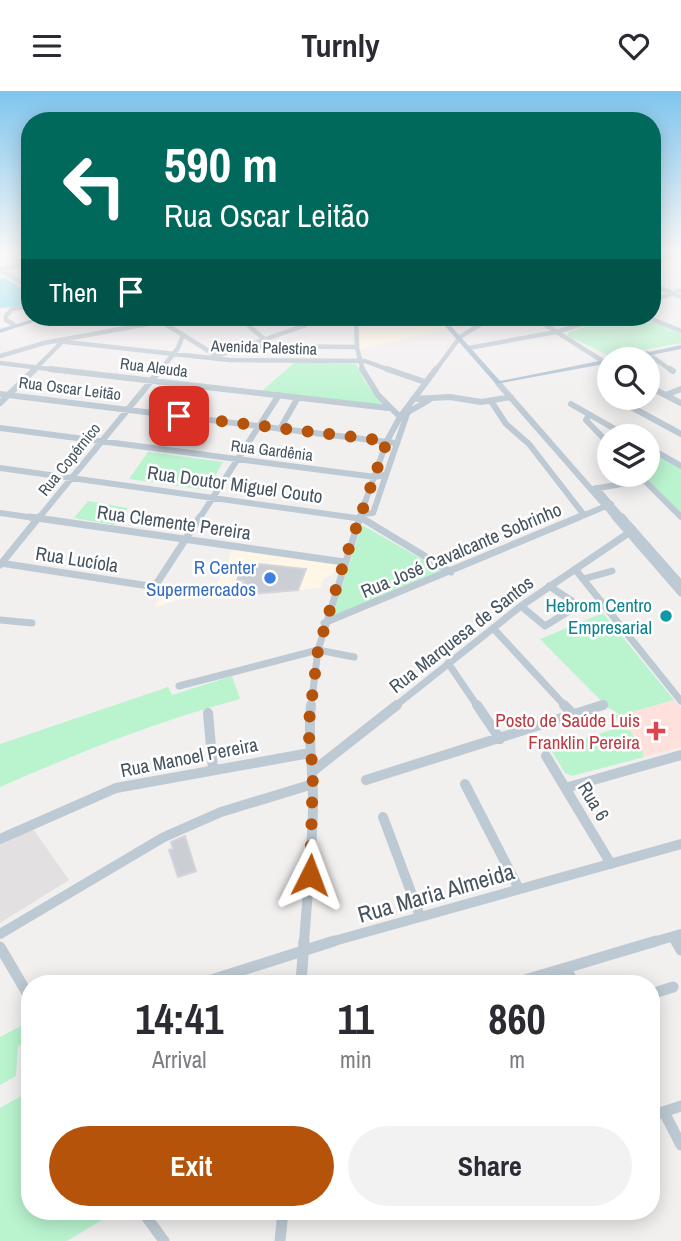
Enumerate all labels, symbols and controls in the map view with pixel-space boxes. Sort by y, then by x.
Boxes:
text: Turnly [301,24,380,67]
icon: menu [28,27,66,65]
icon: heart [615,27,653,65]
text: 590 m [164,131,278,197]
icon: left [49,140,140,231]
text: Rua Oscar Leitão [164,194,370,237]
icon: arrive [112,273,150,311]
text: Then [49,275,98,310]
street label: Avenida Palestina [210,334,318,360]
map controls [597,347,660,487]
button: search [597,347,660,410]
street label: Rua Aleuda [119,352,190,382]
street label: Rua Oscar Leitão [18,371,122,405]
pin [149,386,209,446]
icon: arrive [160,397,198,435]
street label: Rua Copérnico [33,418,105,500]
button: layers [597,424,660,487]
street label: Rua Gardênia [230,434,315,466]
street label: Rua Doutor Miguel Couto [146,459,324,509]
street label: Rua José Cavalcante Sobrinho [357,496,565,604]
street label: Rua Clemente Pereira [95,498,253,546]
street label: Rua Lucíola [34,540,120,578]
place label: R Center Supermercados [146,554,257,602]
street label: Rua Marquesa de Santos [383,569,539,699]
marker: R Center Supermercados [262,570,278,586]
place label: Hebrom Centro Empresarial [546,592,652,640]
marker: Hebrom Centro Empresarial [658,608,674,624]
place label: Posto de Saúde Luis Franklin Pereira [495,707,640,755]
marker: Posto de Saúde Luis Franklin Pereira [646,721,666,741]
street label: Rua Manoel Pereira [118,731,260,783]
street label: Rua 6 [572,776,616,826]
position arrow [273,838,347,912]
street label: Rua Maria Almeida [354,855,518,930]
text: 14:41 [135,991,223,1047]
text: 11 [338,991,374,1047]
text: 860 [488,991,546,1047]
text: Arrival [152,1044,207,1075]
text: min [340,1044,372,1075]
text: m [509,1044,525,1075]
button: Exit [49,1126,334,1206]
button: Share [348,1126,632,1206]

